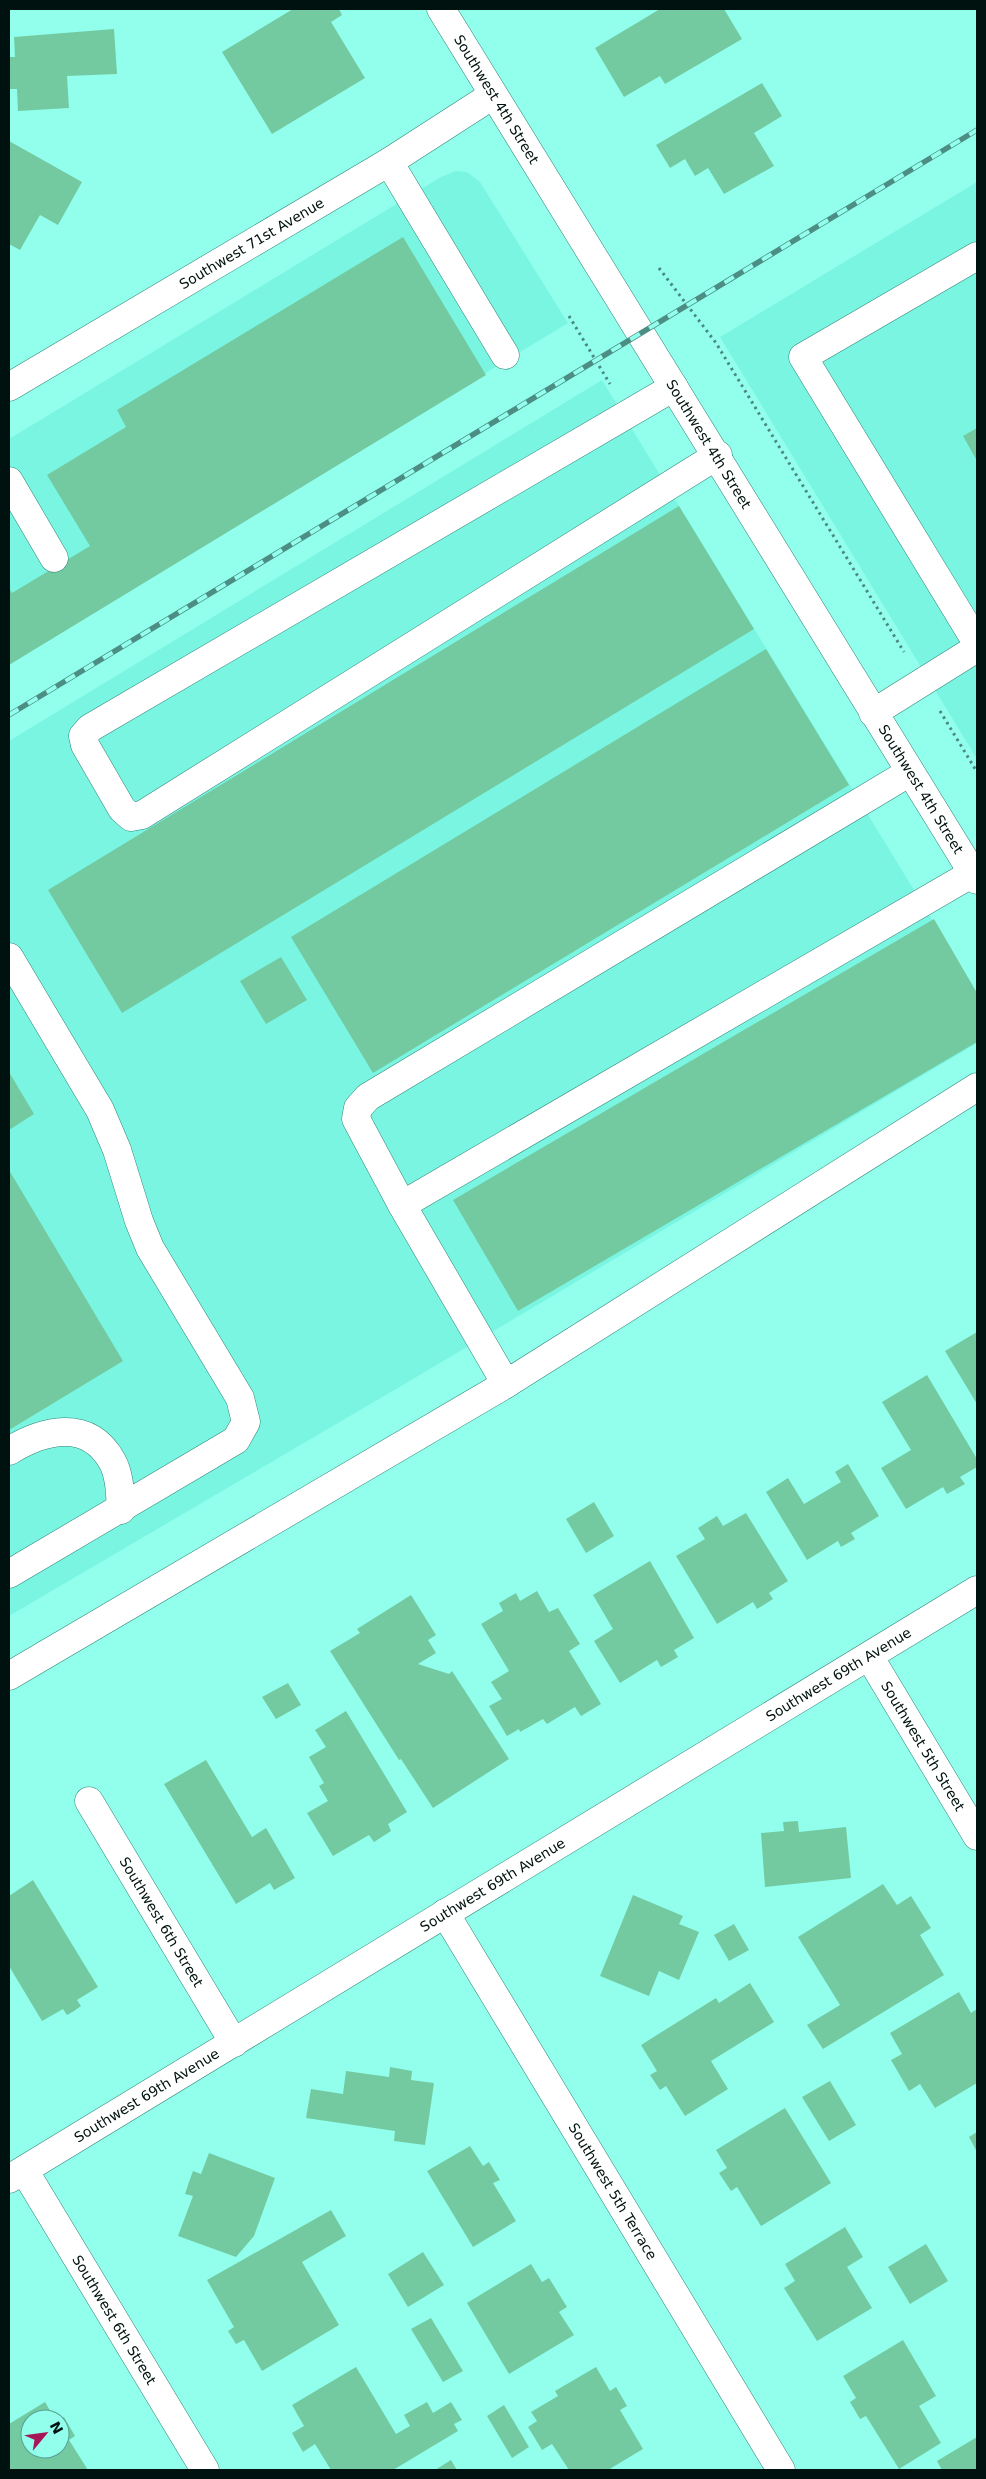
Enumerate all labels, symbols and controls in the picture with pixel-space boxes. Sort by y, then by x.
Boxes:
street label: Southwest 4th Street [451,32,543,167]
street label: Southwest 71st Avenue [177,194,327,292]
street label: Southwest 4th Street [663,377,755,512]
street label: Southwest 4th Street [875,722,967,857]
street label: Southwest 69th Avenue [763,1624,914,1724]
street label: Southwest 5th Street [878,1678,968,1814]
street label: Southwest 69th Avenue [417,1835,568,1935]
street label: Southwest 6th Street [116,1854,207,1990]
street label: Southwest 69th Avenue [71,2045,222,2145]
street label: Southwest 5th Terrace [566,2120,660,2263]
street label: Southwest 6th Street [69,2252,160,2388]
north arrow [20,2409,70,2459]
text: N [47,2419,66,2437]

